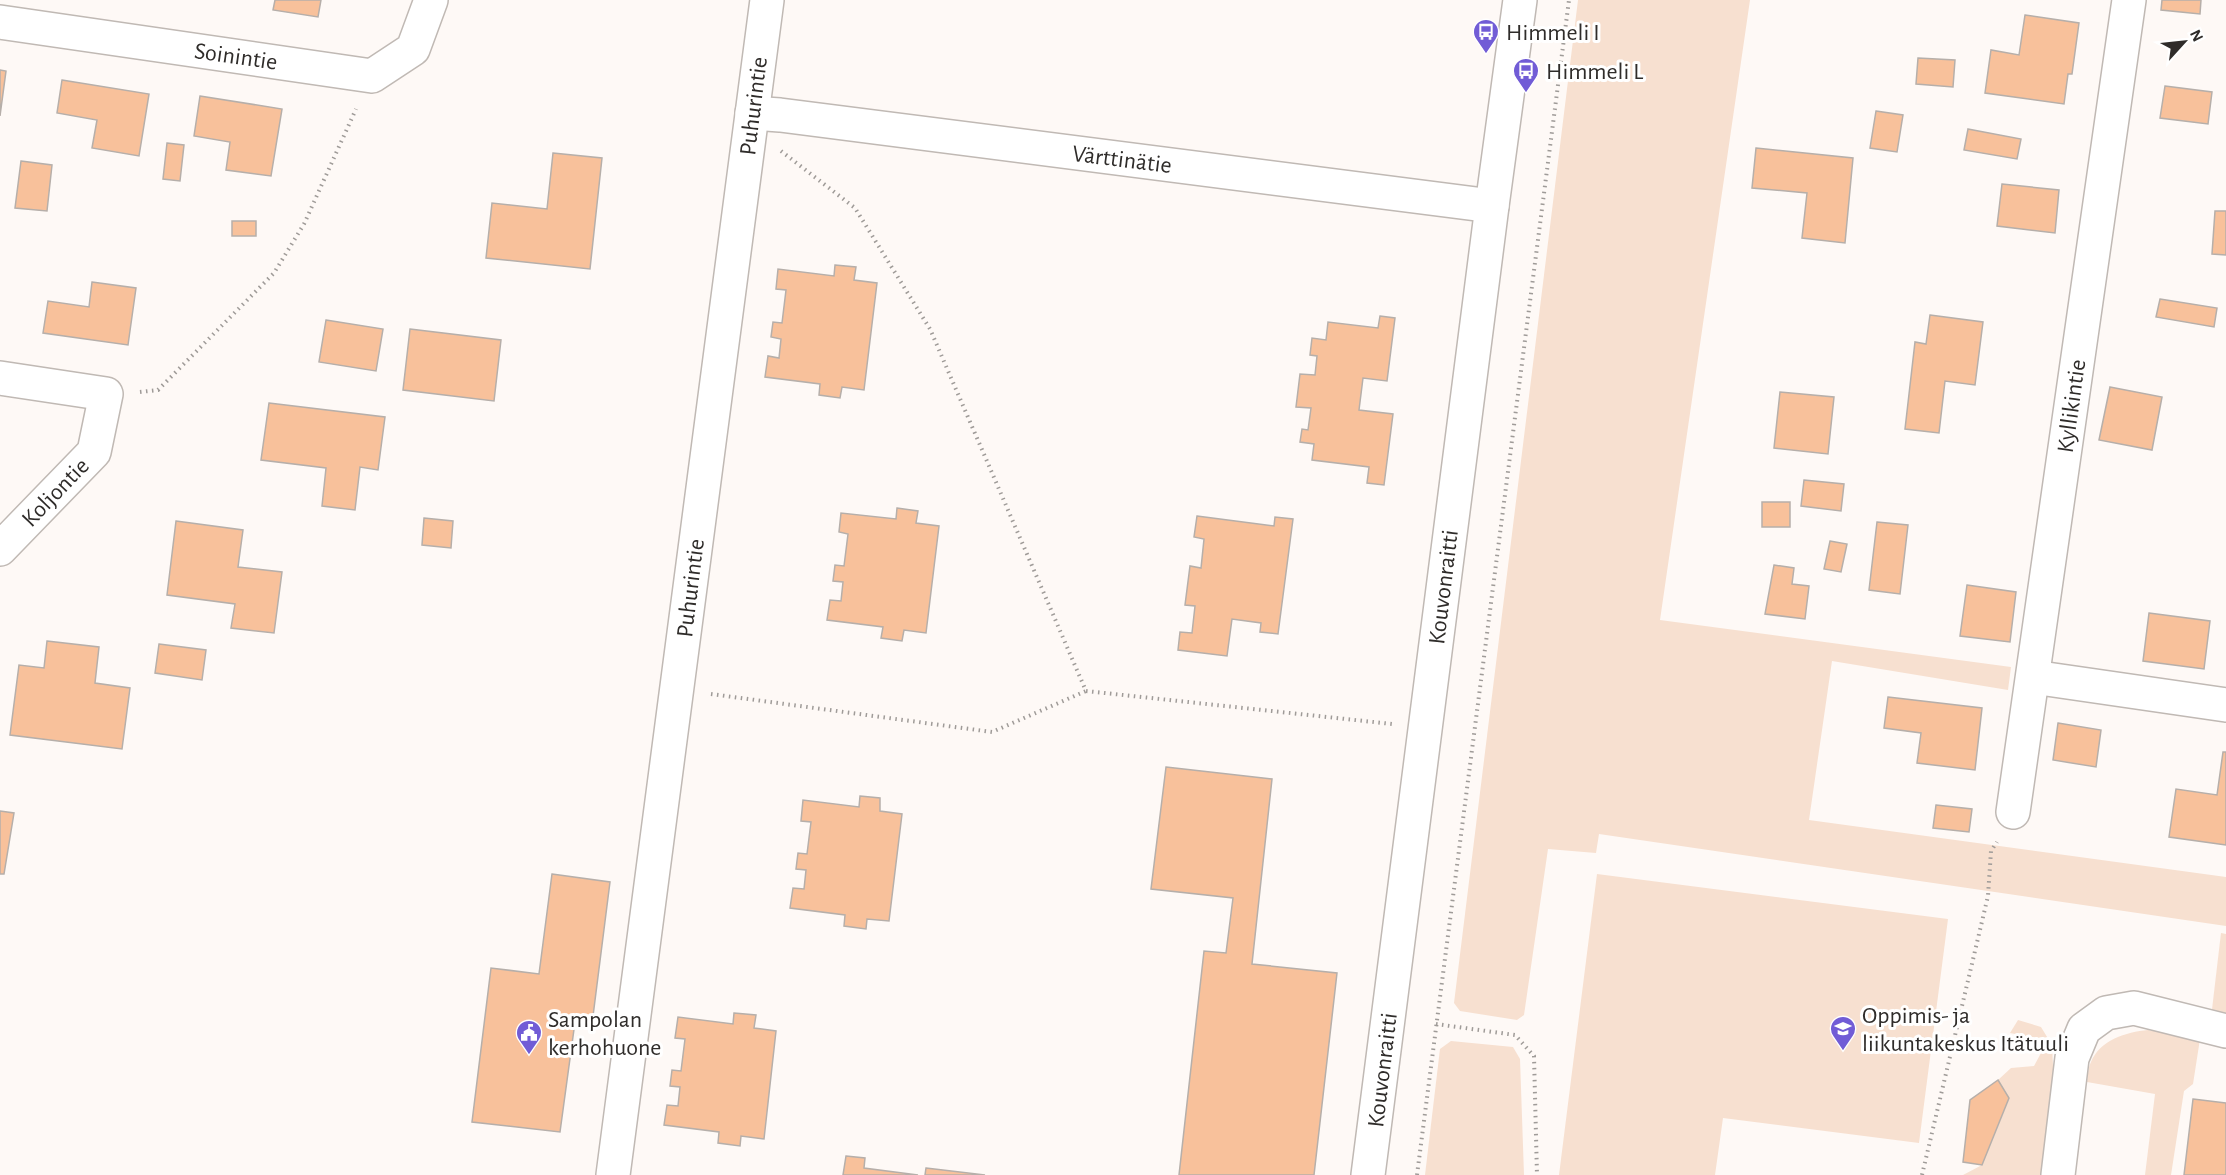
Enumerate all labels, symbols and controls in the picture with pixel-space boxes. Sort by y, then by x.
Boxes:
north arrow [2154,12,2214,72]
bus stop icon: Himmeli I [1471,17,1501,55]
place label: Himmeli I [1506,21,1600,45]
text: N [2187,27,2206,44]
street label: Soinintie [193,39,279,75]
street label: Puhurintie [736,55,772,157]
bus stop icon: Himmeli L [1511,56,1541,94]
place label: Himmeli L [1546,60,1643,84]
street label: Värttinätie [1071,142,1173,178]
street label: Kyllikintie [2054,358,2090,454]
street label: Koljontie [18,454,94,532]
street label: Kouvonraitti [1425,528,1463,646]
street label: Puhurintie [673,537,709,639]
place label: Oppimis- ja liikuntakeskus Itätuuli [1862,1004,2069,1056]
place label: Sampolan kerhohuone [548,1008,661,1060]
street label: Kouvonraitti [1364,1011,1402,1129]
school or university icon: Oppimis- ja liikuntakeskus Itätuuli [1828,1014,1858,1052]
public building icon: Sampolan kerhohuone [514,1018,544,1056]

